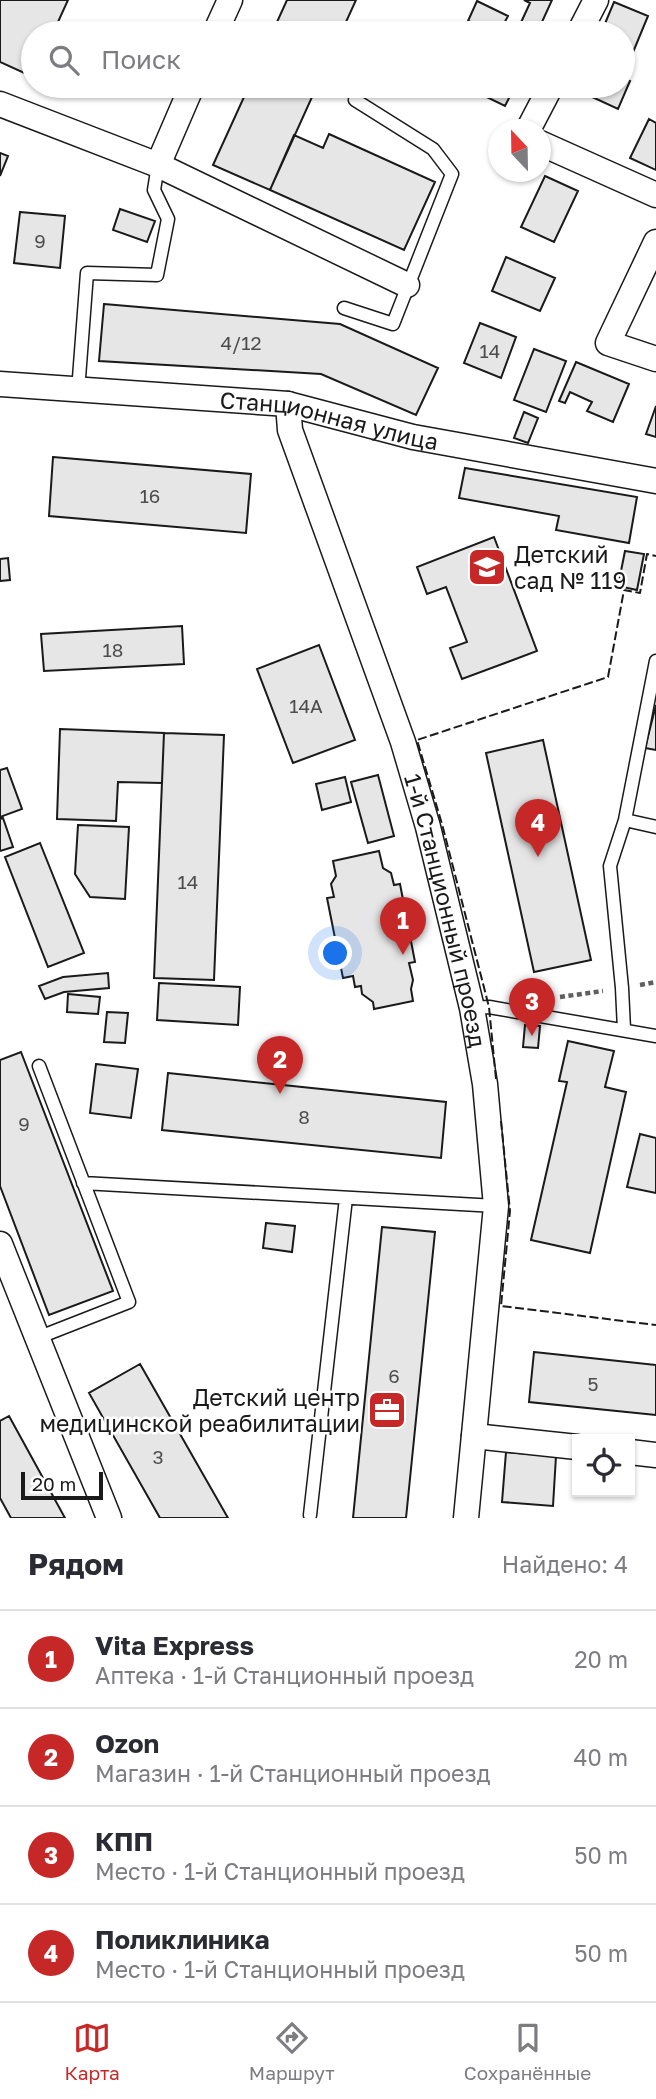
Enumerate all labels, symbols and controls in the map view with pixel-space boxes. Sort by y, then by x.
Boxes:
search box [21,21,635,98]
icon: search [45,41,83,79]
text: Поиск [101,44,181,75]
north arrow [488,119,551,182]
house number: 9 [34,229,46,252]
house number: 4/12 [221,331,261,354]
house number: 14 [480,339,500,362]
street label: Станционная улица [219,385,441,455]
house number: 16 [140,484,160,507]
place label: Детский сад № 119 [514,540,626,594]
school or university icon: Детский сад № 119 [466,546,508,588]
house number: 18 [103,638,123,661]
house number: 14А [289,694,323,717]
street label: 1-й Станционный проезд [398,770,492,1050]
pin: 4 [515,799,561,857]
house number: 14 [178,870,198,893]
pin: 1 [380,897,426,955]
your location [318,936,352,970]
pin: 3 [509,978,555,1036]
pin: 2 [257,1036,303,1094]
house number: 8 [298,1105,310,1128]
house number: 9 [18,1112,30,1135]
house number: 6 [388,1364,400,1387]
house number: 5 [587,1372,599,1395]
place label: Детский центр медицинской реабилитации [39,1383,360,1437]
office icon: Детский центр медицинской реабилитации [366,1389,408,1431]
map controls [572,1434,635,1497]
button: locate [572,1434,635,1497]
house number: 3 [152,1445,164,1468]
scale bar [21,1469,103,1501]
text: 20 m [32,1472,76,1495]
text: Рядом [28,1546,124,1582]
text: Найдено: 4 [502,1550,628,1578]
text: Vita Express [95,1630,254,1661]
text: 1 [45,1645,57,1673]
text: 20 m [574,1645,628,1673]
text: Аптека · 1-й Станционный проезд [95,1661,474,1689]
text: Ozon [95,1728,159,1759]
text: 2 [44,1743,58,1771]
text: 40 m [574,1743,628,1771]
text: Магазин · 1-й Станционный проезд [95,1759,490,1787]
text: КПП [95,1826,153,1857]
text: 3 [44,1841,58,1869]
text: 50 m [574,1841,628,1869]
text: Место · 1-й Станционный проезд [95,1857,465,1885]
text: Поликлиника [95,1924,270,1955]
text: 4 [44,1939,58,1967]
text: 50 m [574,1939,628,1967]
text: Место · 1-й Станционный проезд [95,1955,465,1983]
tab: Карта [65,2019,120,2084]
tab: Маршрут [249,2019,335,2084]
tab: Сохранённые [464,2019,591,2084]

